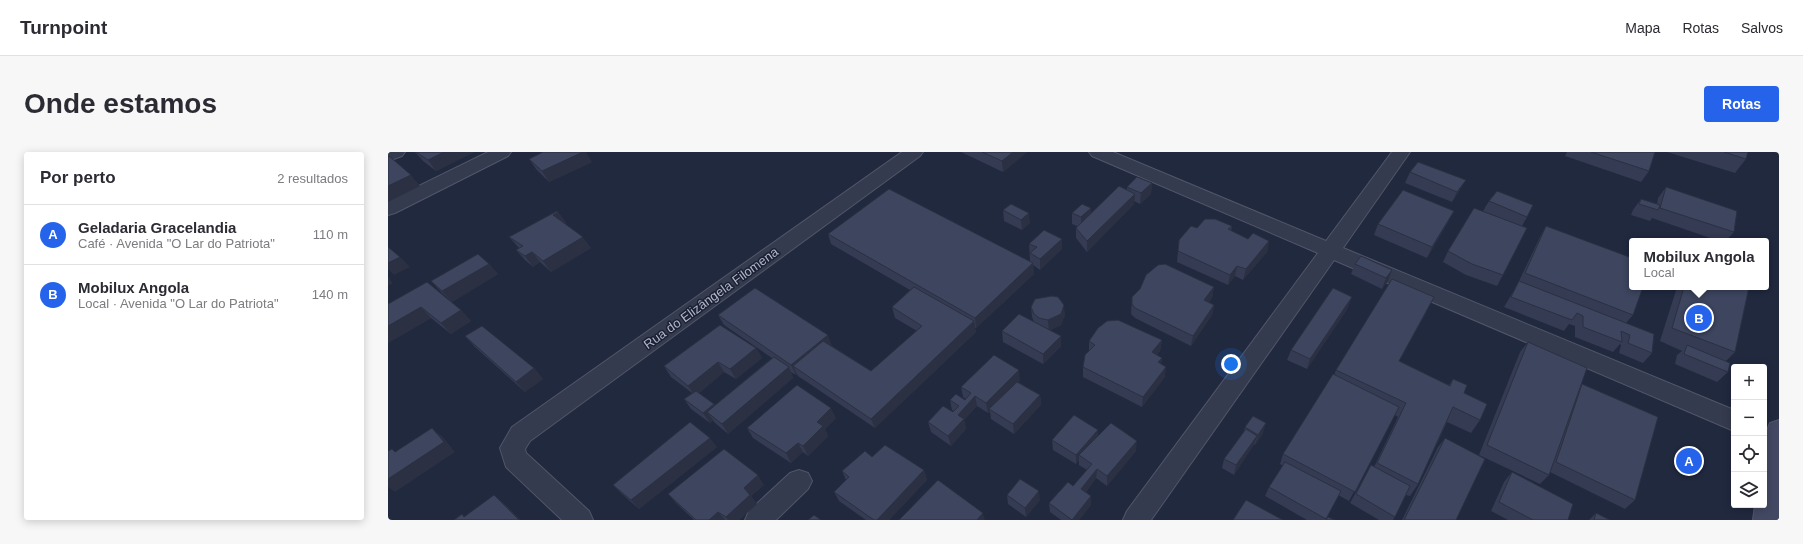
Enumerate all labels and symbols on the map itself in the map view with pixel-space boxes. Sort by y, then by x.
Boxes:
street label: Rua do Elizângela Filomena [641,244,782,352]
pin: B [1686,303,1712,333]
your location [1221,354,1241,374]
pin: A [1676,446,1702,476]

